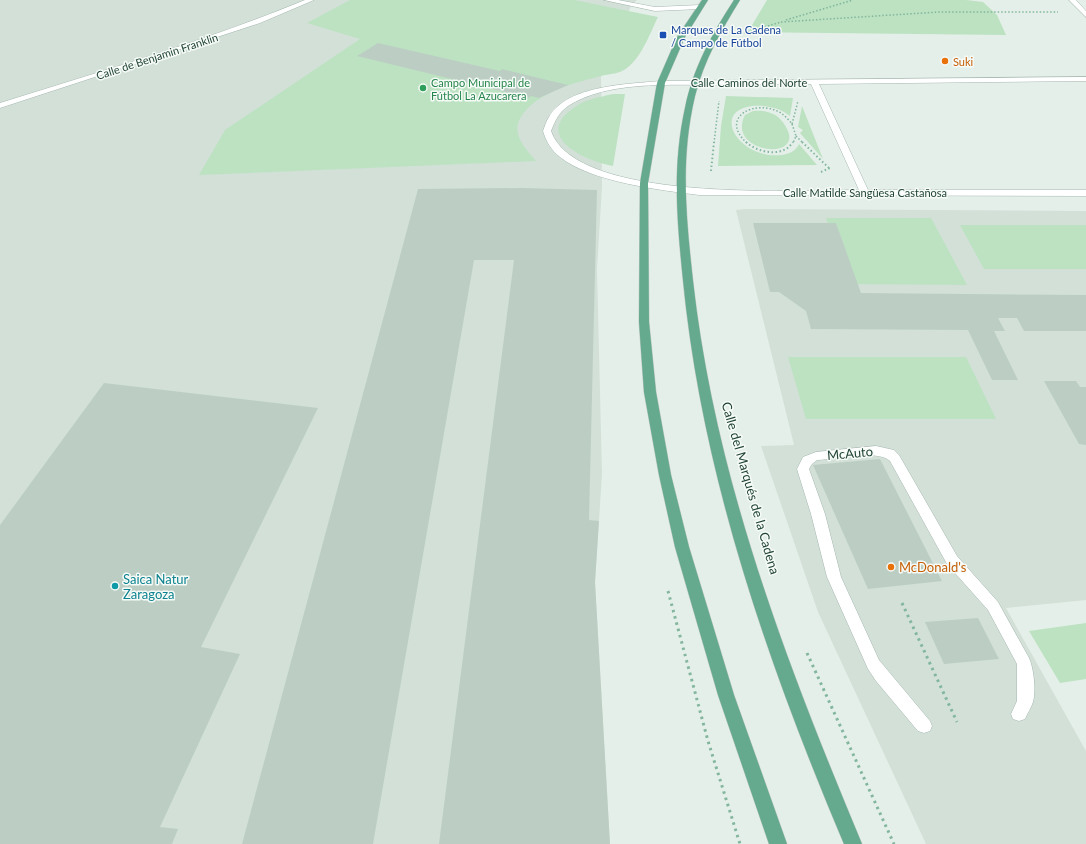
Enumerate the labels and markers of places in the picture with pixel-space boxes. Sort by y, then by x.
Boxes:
place label: Marques de La Cadena / Campo de Fútbol [671,23,781,49]
marker: Marques de La Cadena / Campo de Fútbol [658,30,668,40]
place label: Suki [953,55,974,68]
marker: Suki [940,56,950,66]
place label: Campo Municipal de Fútbol La Azucarera [431,76,530,102]
marker: Campo Municipal de Fútbol La Azucarera [418,83,428,93]
place label: McDonald's [899,559,967,575]
marker: McDonald's [886,562,896,572]
place label: Saica Natur Zaragoza [123,571,189,602]
marker: Saica Natur Zaragoza [110,581,120,591]

